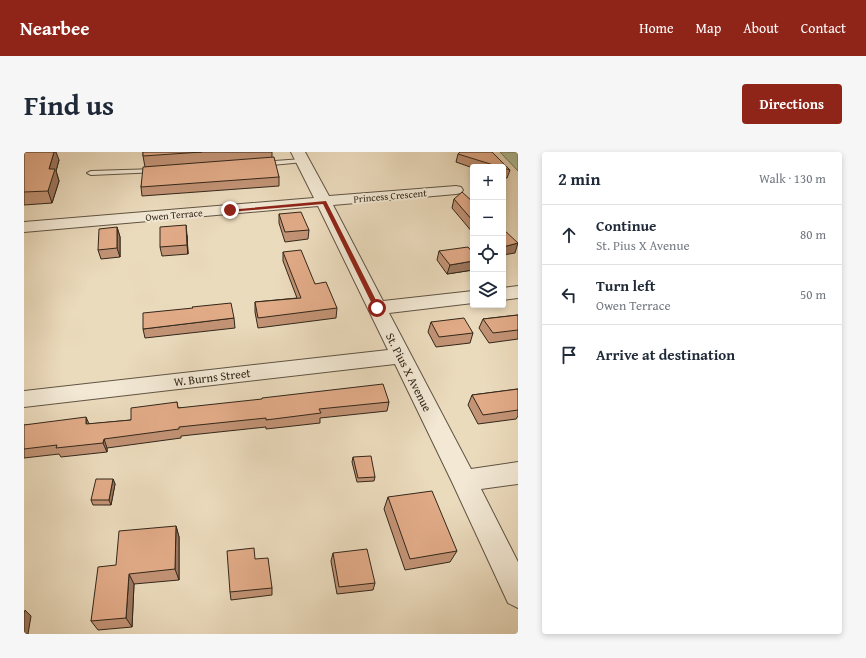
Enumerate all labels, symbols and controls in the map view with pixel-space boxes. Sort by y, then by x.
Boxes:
text: Nearbee [20,14,90,42]
text: Home [639,18,674,38]
text: Map [696,18,721,38]
text: About [743,18,779,38]
text: Contact [801,18,846,38]
text: Find us [24,84,114,125]
button: Directions [742,84,842,124]
map controls [470,164,506,308]
button: + [470,164,506,200]
text: 2 min [558,166,600,191]
text: Walk · 130 m [759,169,826,188]
street label: Princess Crescent [353,185,428,207]
button: − [470,200,506,236]
route end [221,201,239,219]
street label: Owen Terrace [145,205,204,225]
text: Continue [596,215,657,236]
icon: ahead [558,224,580,246]
text: 80 m [800,225,826,244]
button: locate [470,236,506,272]
text: St. Pius X Avenue [596,236,690,255]
button: layers [470,272,506,308]
text: Turn left [596,275,655,296]
icon: left [558,284,580,306]
text: 50 m [800,285,826,304]
text: Owen Terrace [596,296,671,315]
route start [368,299,386,317]
street label: St. Pius X Avenue [382,330,436,415]
icon: arrive [558,344,580,366]
text: Arrive at destination [596,344,735,365]
street label: W. Burns Street [173,364,252,390]

